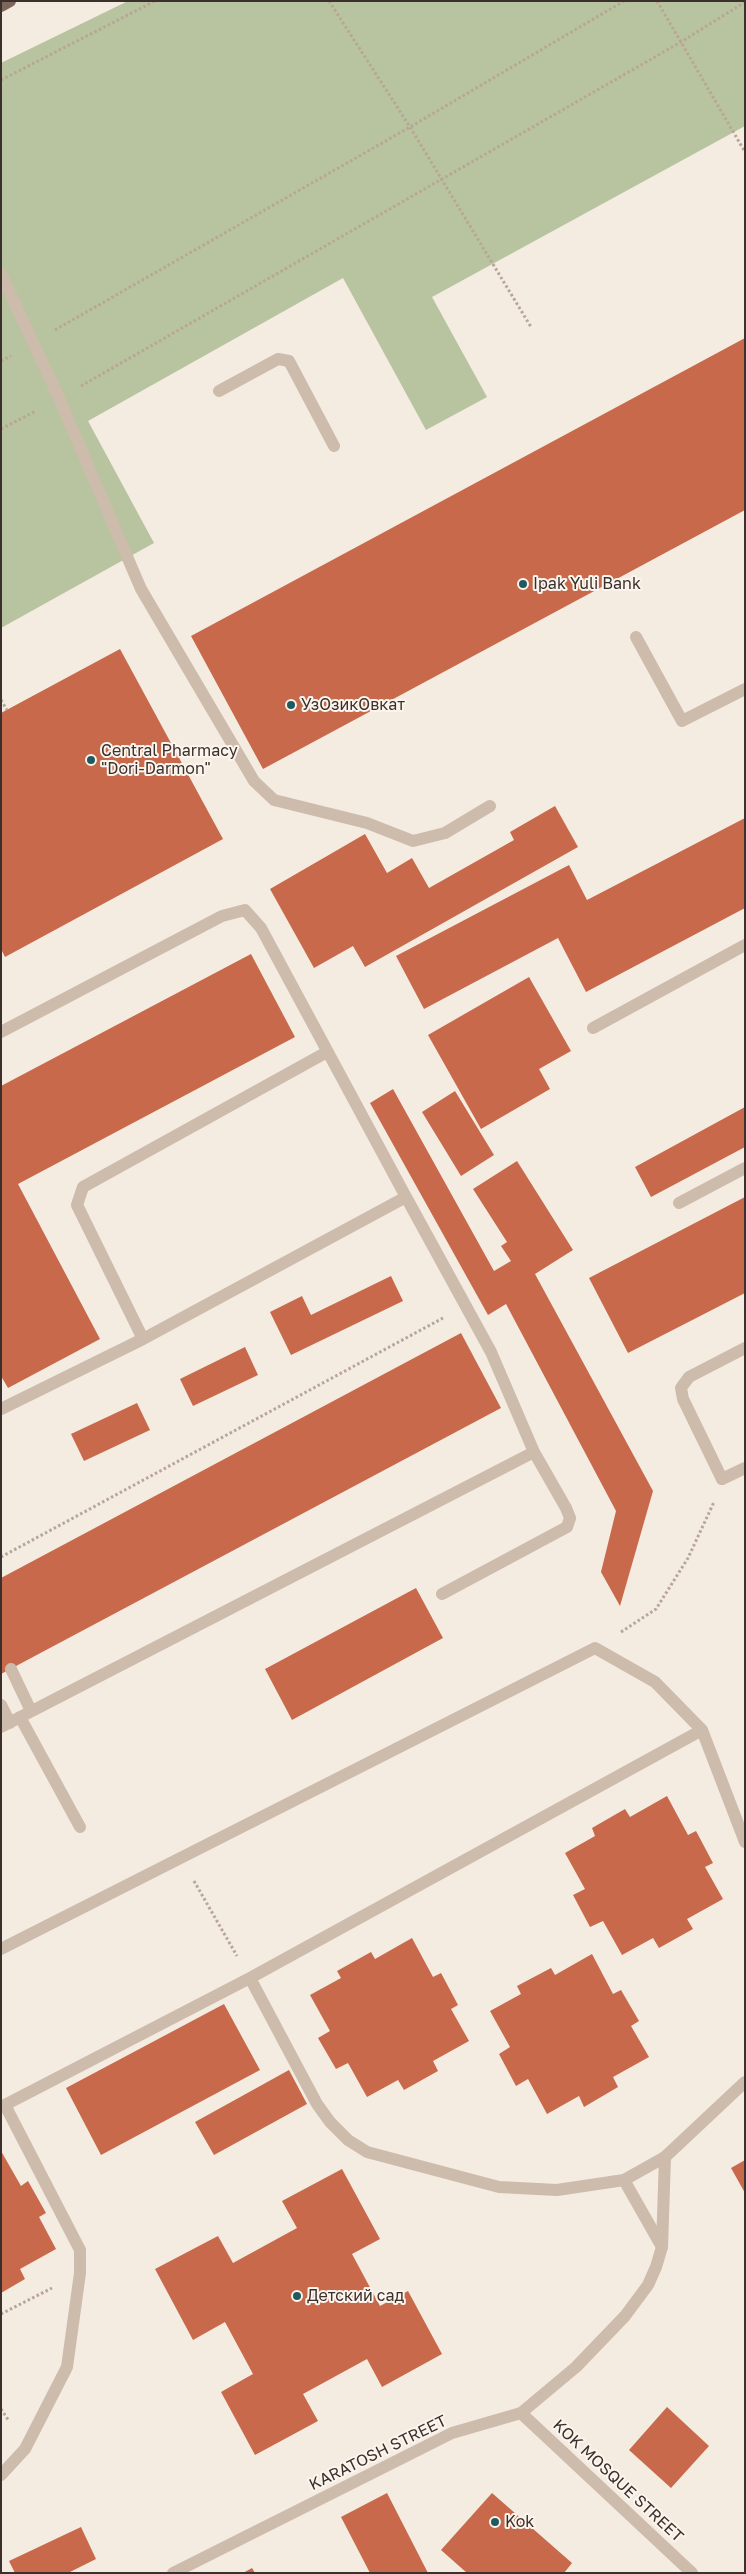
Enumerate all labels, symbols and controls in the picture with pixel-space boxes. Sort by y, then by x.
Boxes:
place label: Ipak Yuli Bank [533,574,641,594]
marker: Ipak Yuli Bank [517,578,529,590]
place label: УзОзикОвкат [301,695,405,715]
marker: УзОзикОвкат [285,699,297,711]
place label: Central Pharmacy "Dori-Darmon" [101,741,238,779]
marker: Central Pharmacy "Dori-Darmon" [85,754,97,766]
place label: Детский сад [307,2286,404,2306]
marker: Детский сад [291,2290,303,2302]
street label: KARATOSH STREET [306,2411,450,2495]
street label: KOK MOSQUE STREET [549,2416,687,2546]
place label: Kok [505,2512,534,2532]
marker: Kok [489,2516,501,2528]

